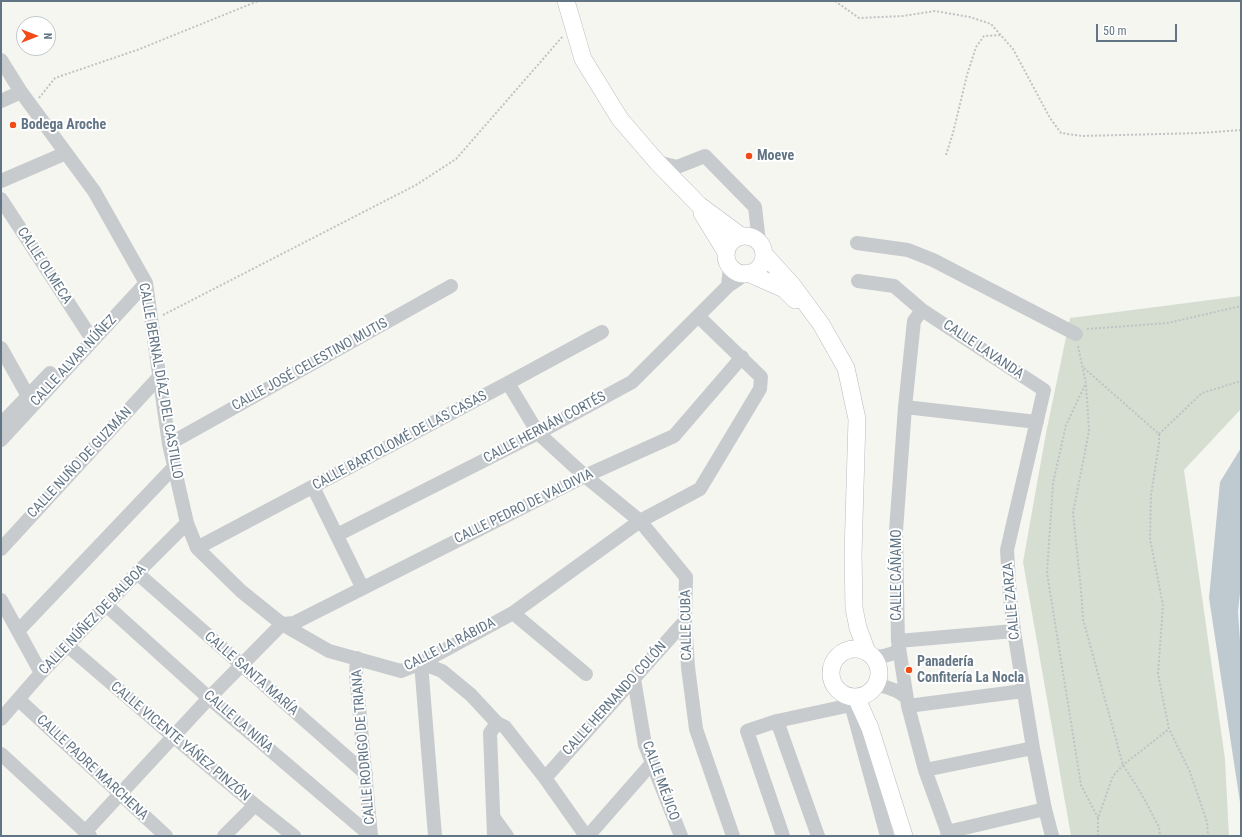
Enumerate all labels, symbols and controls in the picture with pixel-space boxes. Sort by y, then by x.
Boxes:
north arrow [16,16,56,56]
scale bar [1098,16,1179,42]
text: 50 m [1103,24,1127,38]
text: N [41,33,54,39]
place label: Bodega Aroche [21,117,106,133]
marker: Bodega Aroche [8,120,18,130]
place label: Moeve [757,148,794,164]
marker: Moeve [744,151,754,161]
street label: CALLE OLMECA [13,224,75,308]
street label: CALLE BERNAL DÍAZ DEL CASTILLO [134,282,186,480]
street label: CALLE ALVAR NÚÑEZ [27,312,121,410]
street label: CALLE JOSÉ CELESTINO MUTIS [229,315,391,415]
street label: CALLE LAVANDA [939,317,1027,383]
street label: CALLE BARTOLOMÉ DE LAS CASAS [310,388,490,494]
street label: CALLE HERNÁN CORTÉS [481,389,609,467]
street label: CALLE NUÑO DE GUZMÁN [24,404,136,522]
street label: CALLE PEDRO DE VALDIVIA [452,466,596,548]
street label: CALLE CÁÑAMO [889,529,905,621]
street label: CALLE NÚÑEZ DE BALBOA [36,561,150,679]
street label: CALLE ZARZA [1000,561,1024,641]
street label: CALLE CUBA [678,589,696,661]
street label: CALLE LA RÁBIDA [402,615,498,675]
street label: CALLE SANTA MARÍA [200,629,302,719]
street label: CALLE HERNANDO COLÓN [559,639,671,759]
place label: Panadería Confitería La Nocla [917,654,1024,686]
marker: Panadería Confitería La Nocla [904,665,914,675]
street label: CALLE RODRIGO DE TRIANA [349,669,379,825]
street label: CALLE VICENTE YÁÑEZ PINZÓN [107,679,253,805]
street label: CALLE LA NIÑA [200,687,276,757]
street label: CALLE PADRE MARCHENA [33,712,151,824]
street label: CALLE MÉJICO [638,739,682,823]

